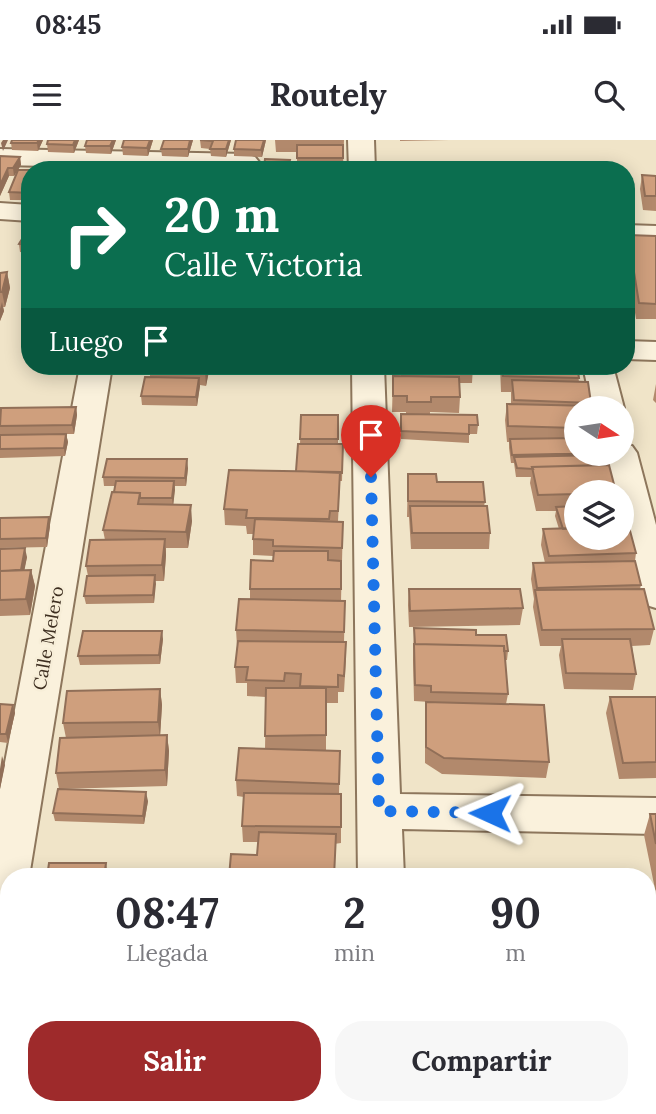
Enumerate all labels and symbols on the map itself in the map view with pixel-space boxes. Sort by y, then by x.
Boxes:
north arrow [564,396,634,466]
pin [341,405,401,477]
street label: Calle Melero [28,584,68,692]
position arrow [453,776,527,850]

